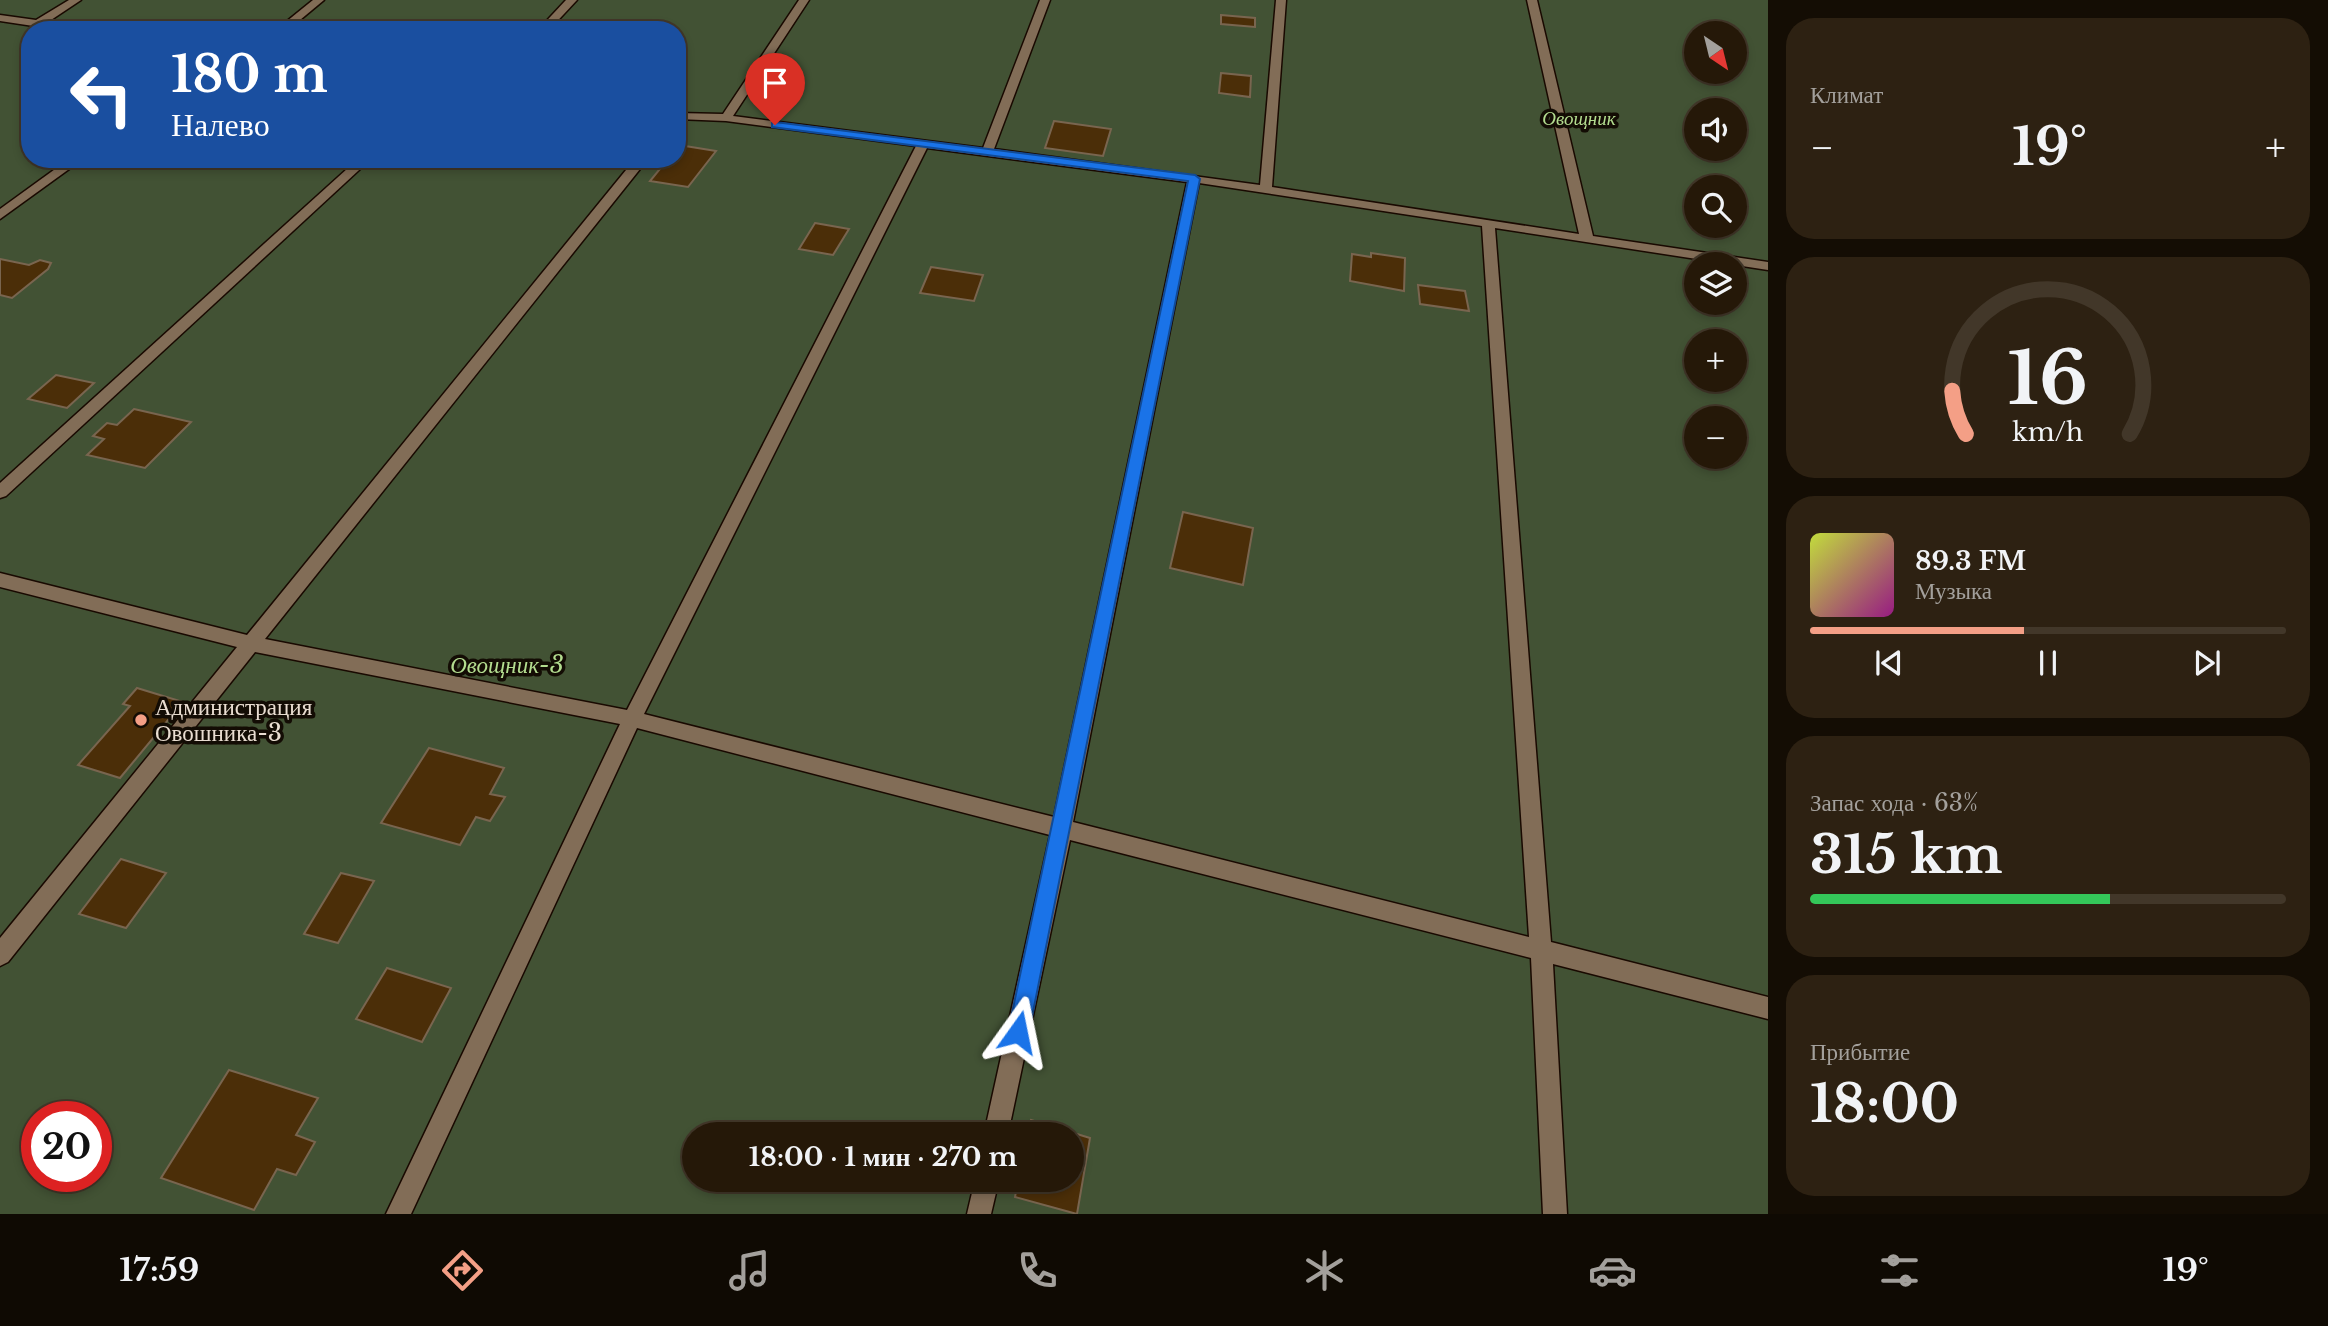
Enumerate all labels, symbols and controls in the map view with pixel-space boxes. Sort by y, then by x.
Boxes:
north arrow [1684,21,1746,84]
map controls [1684,21,1747,469]
text: 180 m [171,44,328,105]
icon: left [56,49,147,140]
pin [745,53,805,125]
icon: arrive [756,64,794,102]
text: Климат [1810,81,1883,109]
button: sound [1684,98,1747,161]
text: Налево [171,105,270,145]
park label: Овощник [1542,107,1617,130]
text: 19° [2012,115,2087,179]
text: − [1810,124,1834,171]
text: + [2265,124,2286,171]
button: search [1684,175,1747,238]
button: layers [1684,252,1747,315]
button: + [1684,329,1747,392]
text: 16 [2008,333,2088,424]
button: − [1684,406,1747,469]
text: km/h [2013,417,2083,448]
text: 89.3 FM [1915,545,2026,577]
text: Музыка [1915,577,1992,605]
icon: previous [1870,644,1908,682]
icon: pause [2029,644,2067,682]
icon: next [2188,644,2226,682]
park label: Овощник-3 [450,651,564,679]
place label: Администрация Овошника-3 [155,693,313,747]
marker: Администрация Овошника-3 [133,712,149,728]
text: Запас хода · 63% [1810,789,1978,817]
text: 315 km [1810,823,2003,887]
position arrow [981,995,1055,1069]
text: Прибытие [1810,1038,1910,1066]
text: 18:00 [1810,1072,1959,1136]
speed limit sign: 20 [21,1101,112,1192]
text: 18:00 · 1 мин · 270 m [749,1141,1017,1173]
icon: directions [438,1246,487,1295]
icon: music [725,1246,774,1295]
icon: phone [1013,1246,1062,1295]
icon: climate [1300,1246,1349,1295]
icon: car [1588,1246,1637,1295]
icon: filters [1875,1246,1924,1295]
text: 17:59 [119,1250,199,1290]
text: 19° [2162,1250,2209,1290]

